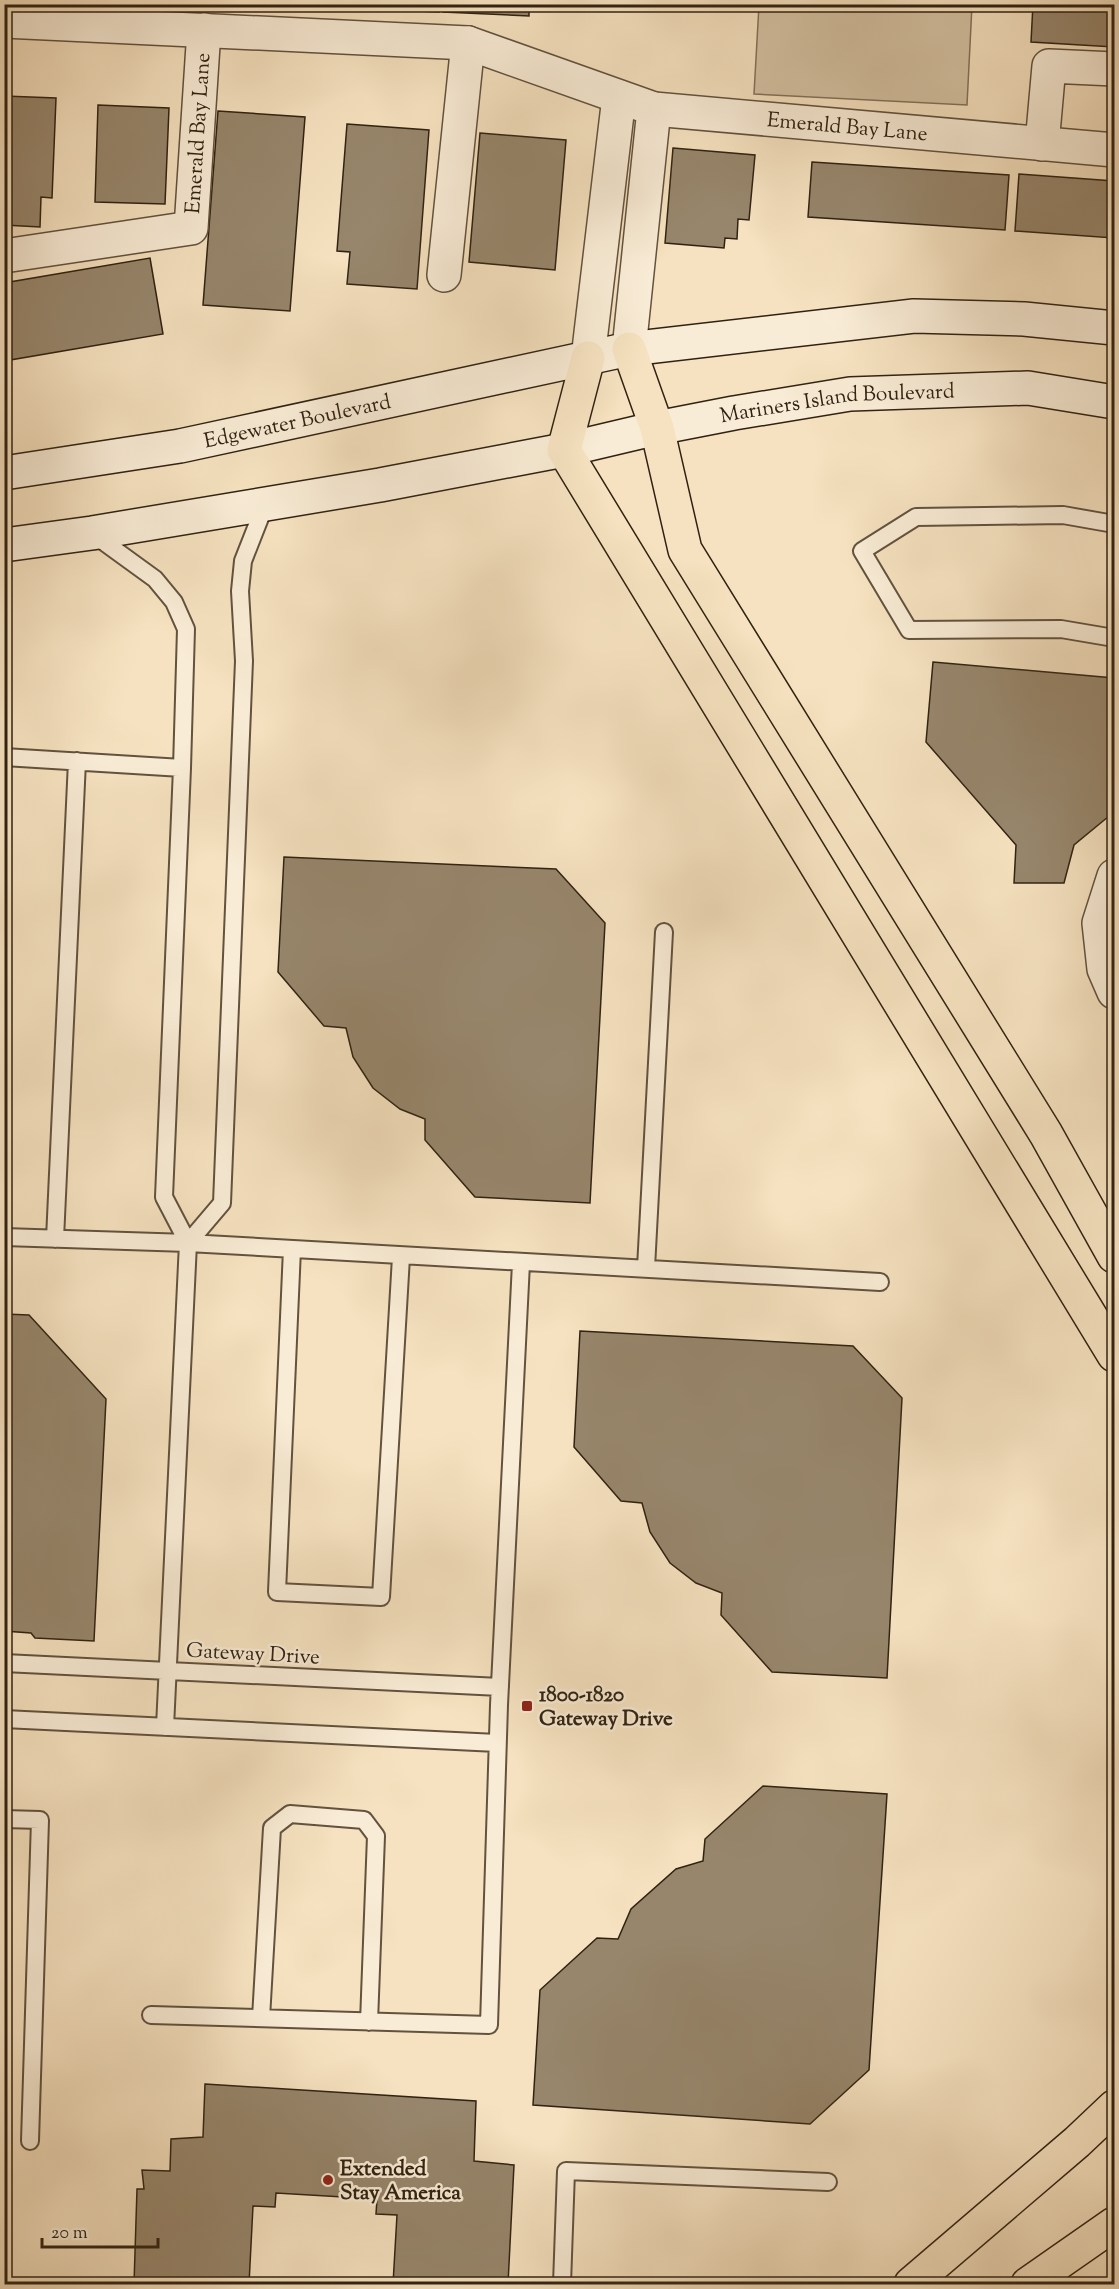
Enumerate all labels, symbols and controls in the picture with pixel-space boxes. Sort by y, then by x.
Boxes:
street label: Emerald Bay Lane [179,52,219,215]
street label: Emerald Bay Lane [766,106,929,150]
street label: Mariners Island Boulevard [717,377,955,432]
street label: Edgewater Boulevard [201,388,394,457]
street label: Gateway Drive [185,1637,321,1673]
place label: 1800-1820 Gateway Drive [539,1681,673,1735]
marker: 1800-1820 Gateway Drive [520,1699,534,1713]
place label: Extended Stay America [340,2155,461,2209]
marker: Extended Stay America [321,2173,335,2187]
scale bar [42,2211,158,2249]
text: 20 m [51,2221,88,2247]

